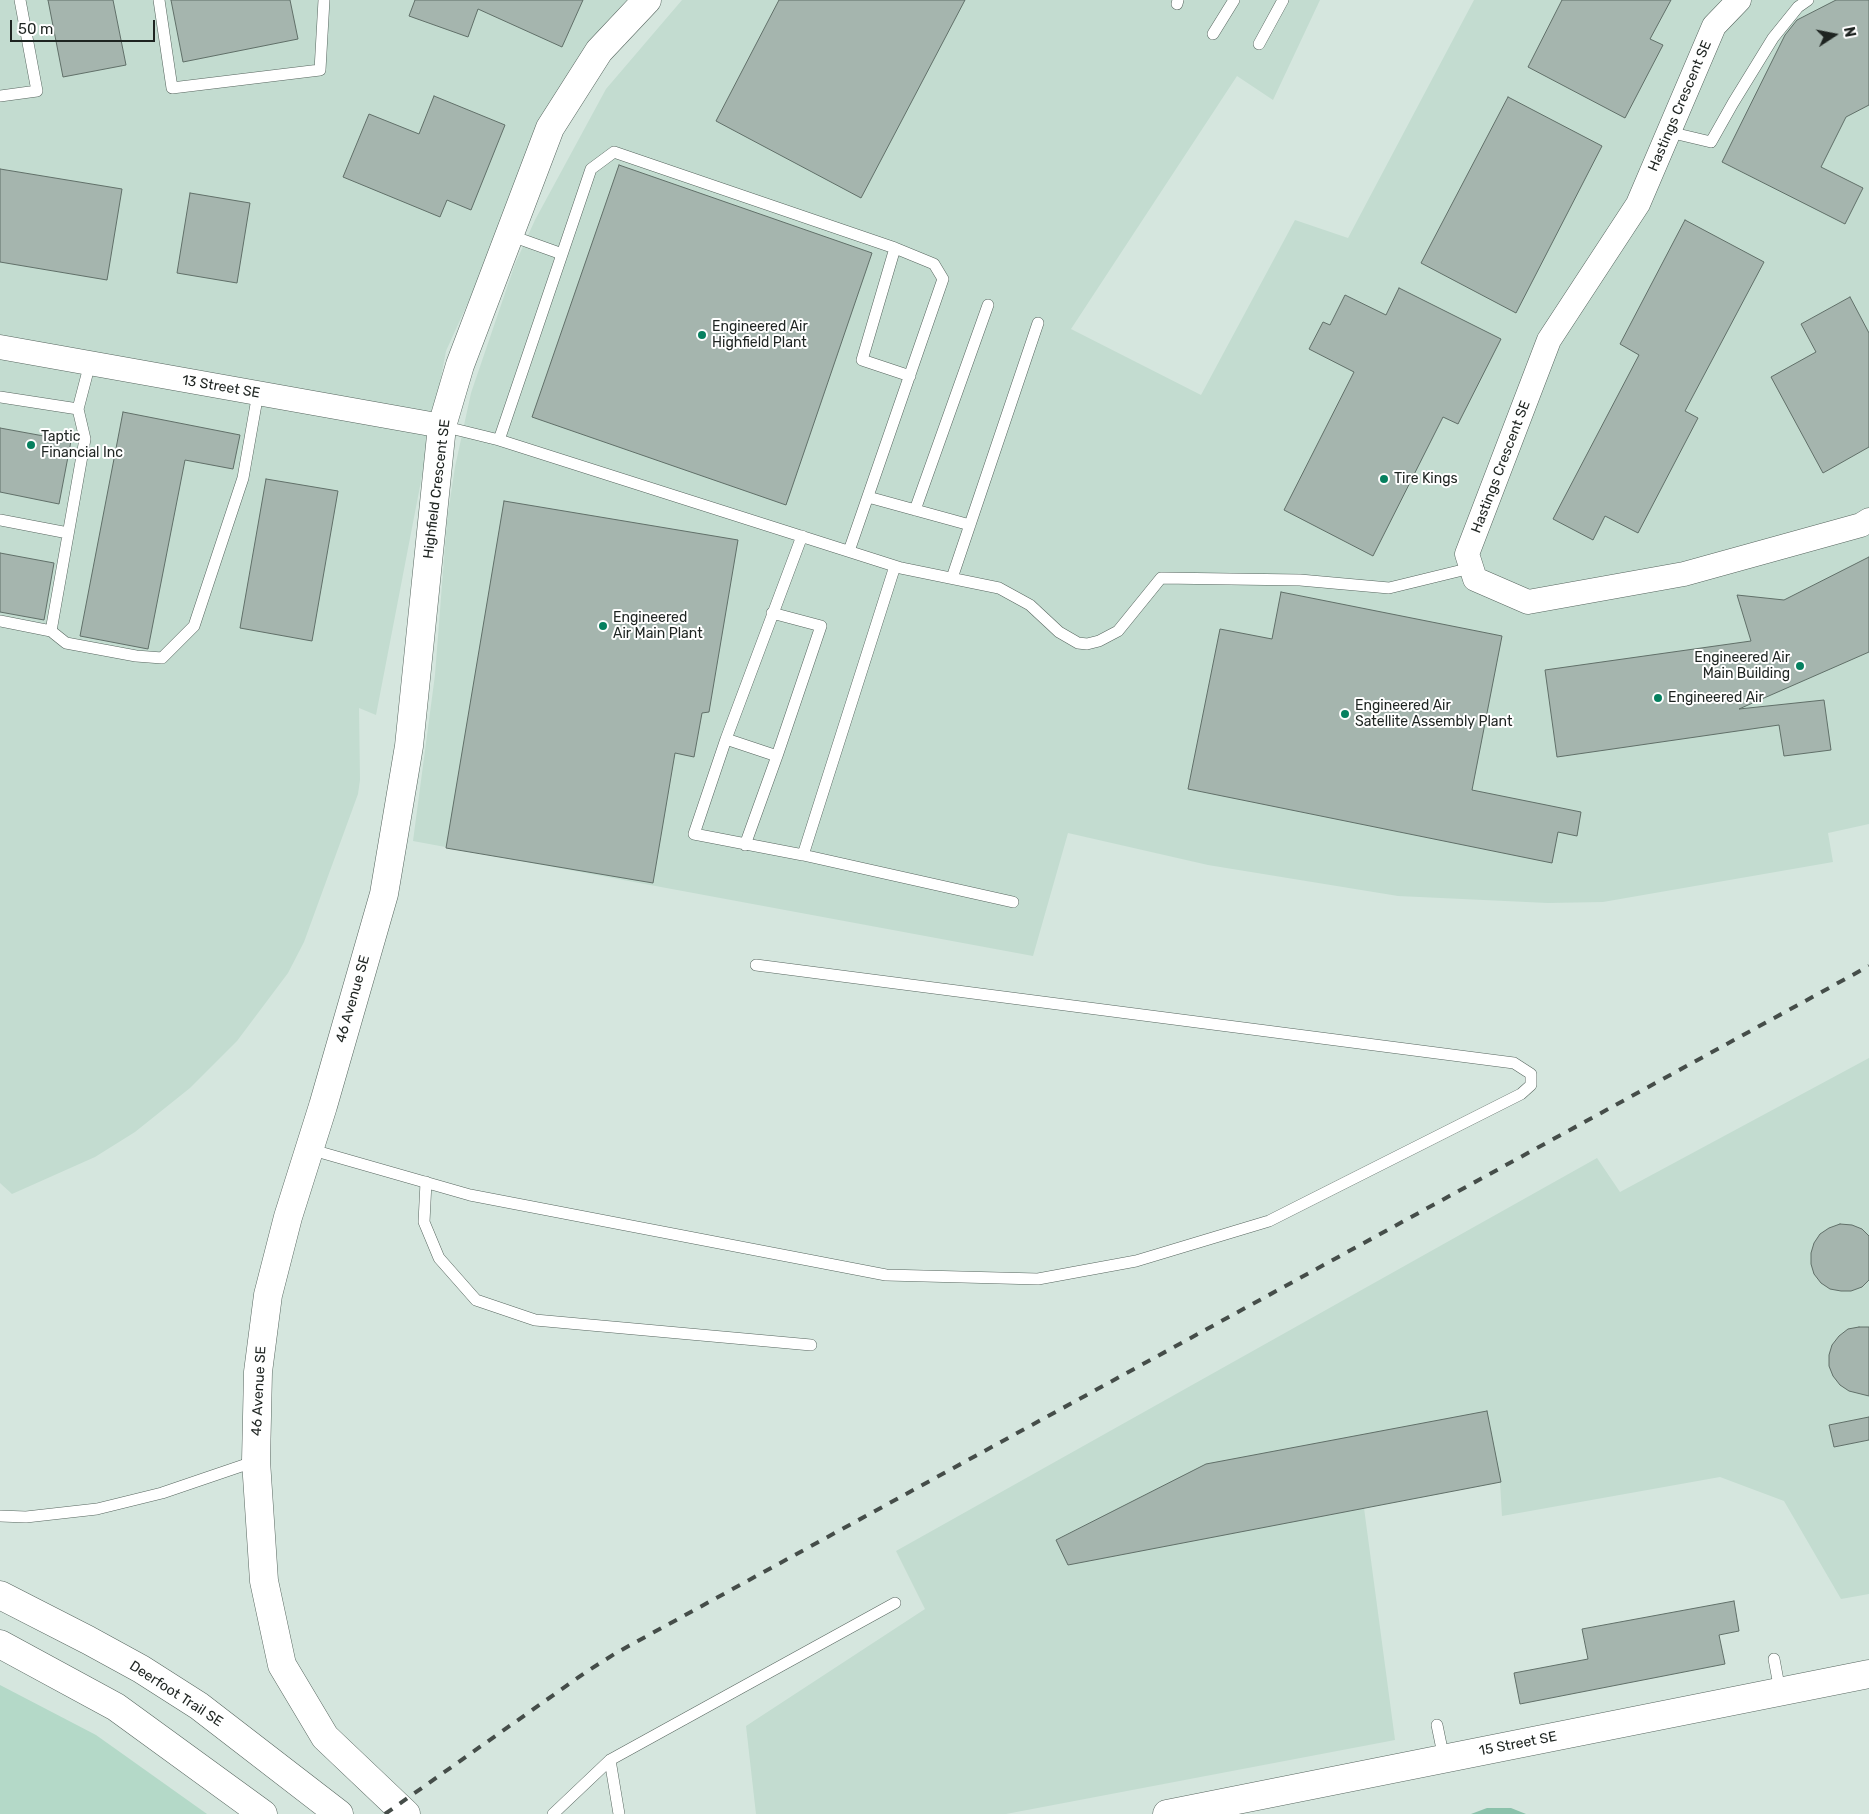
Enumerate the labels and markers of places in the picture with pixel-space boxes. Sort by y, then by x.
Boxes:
place label: Engineered Air Highfield Plant [712,319,808,352]
marker: Engineered Air Highfield Plant [696,329,708,341]
place label: Taptic Financial Inc [41,429,123,462]
marker: Taptic Financial Inc [25,439,37,451]
place label: Tire Kings [1394,471,1458,487]
marker: Tire Kings [1378,473,1390,485]
place label: Engineered Air Main Plant [613,610,703,642]
marker: Engineered Air Main Plant [597,620,609,632]
place label: Engineered Air Main Building [1694,650,1790,682]
marker: Engineered Air Main Building [1794,660,1806,672]
place label: Engineered Air [1668,690,1764,706]
marker: Engineered Air [1652,692,1664,704]
place label: Engineered Air Satellite Assembly Plant [1355,698,1512,730]
marker: Engineered Air Satellite Assembly Plant [1339,708,1351,720]

